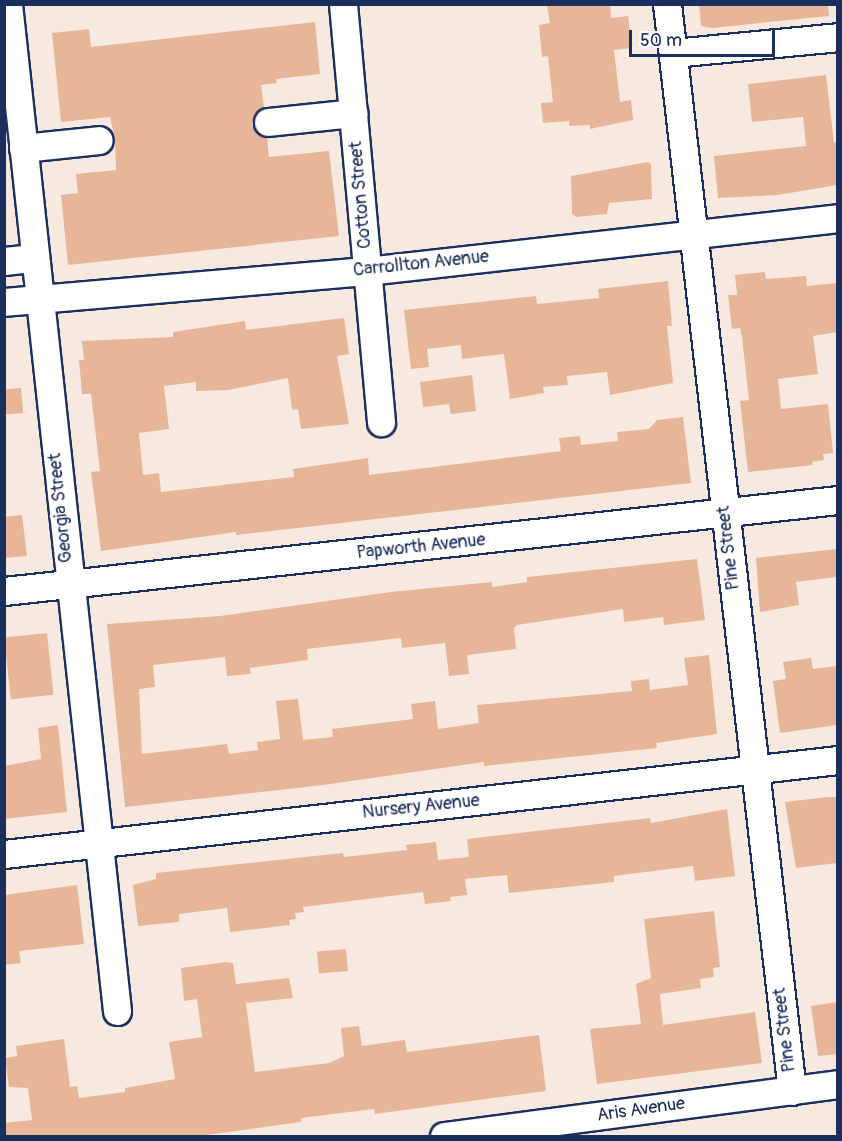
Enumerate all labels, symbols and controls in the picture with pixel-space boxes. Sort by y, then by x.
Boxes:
scale bar [632,18,778,56]
text: 50 m [640,29,682,52]
street label: Cotton Street [346,140,376,250]
street label: Carrollton Avenue [352,246,490,282]
street label: Georgia Street [44,452,78,564]
street label: Pine Street [713,505,745,591]
street label: Papworth Avenue [356,530,486,564]
street label: Nursery Avenue [361,790,481,824]
street label: Pine Street [769,987,801,1073]
street label: Aris Avenue [596,1093,686,1127]

